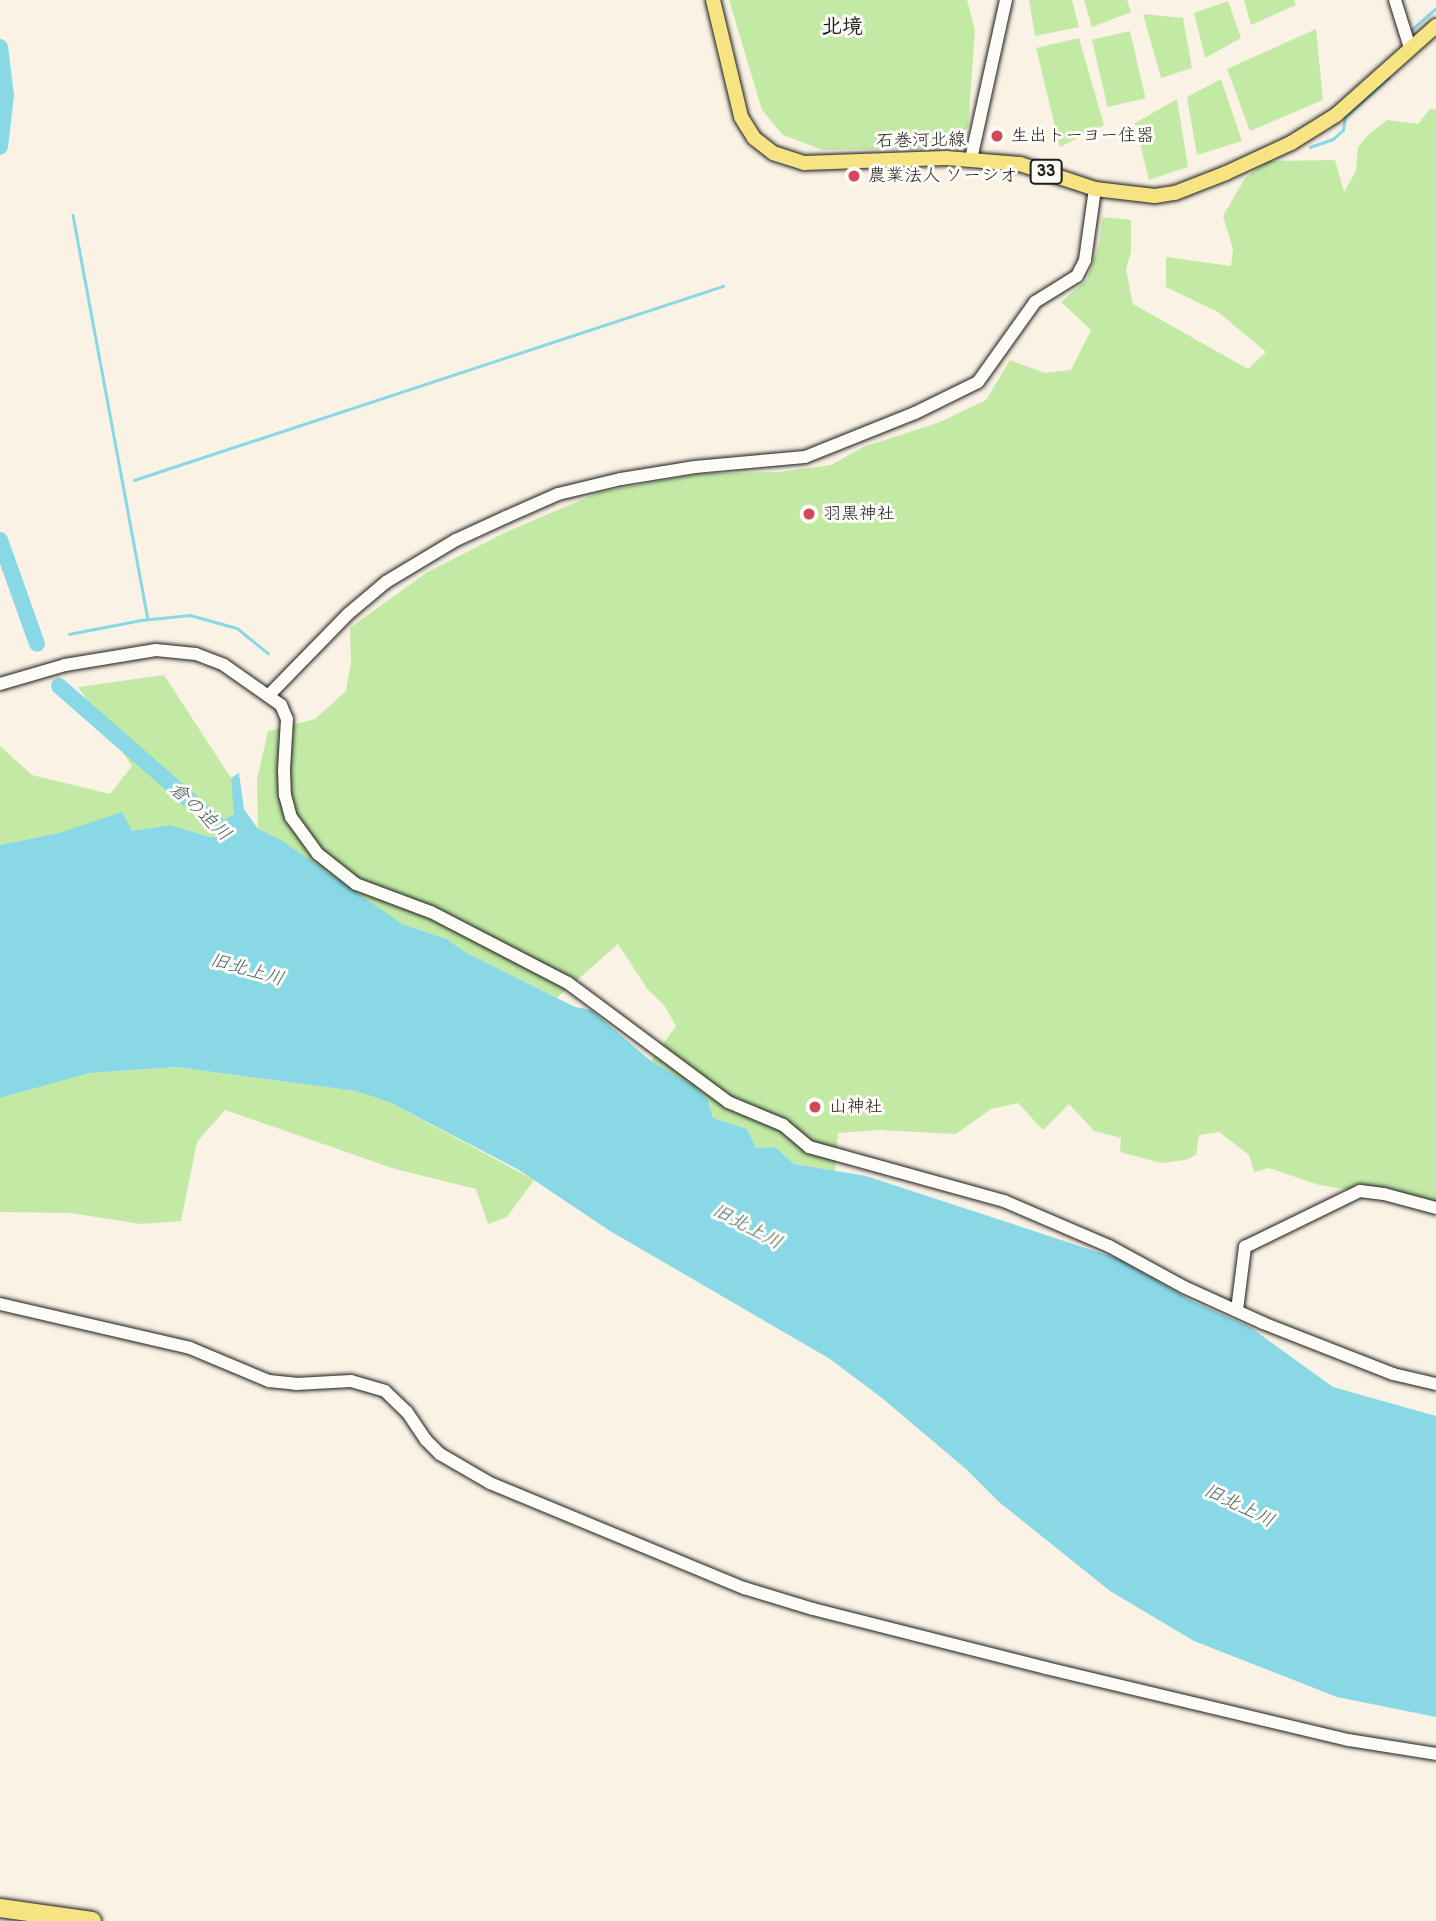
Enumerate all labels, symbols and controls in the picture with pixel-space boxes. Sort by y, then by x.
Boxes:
district label: 北境 [821,14,863,40]
place label: 生出トーヨー住器 [1011,125,1154,147]
marker: 生出トーヨー住器 [989,128,1005,144]
street label: 石巻河北線 [876,129,966,153]
road number: 33 [1028,160,1064,184]
place label: 農業法人 ソーシオ [868,165,1017,187]
marker: 農業法人 ソーシオ [846,168,862,184]
place label: 羽黒神社 [823,503,895,525]
marker: 羽黒神社 [801,506,817,522]
water label: 倉の迫川 [164,778,236,846]
water label: 旧北上川 [207,949,287,991]
place label: 山神社 [829,1096,883,1118]
marker: 山神社 [807,1099,823,1115]
water label: 旧北上川 [708,1199,786,1255]
water label: 旧北上川 [1200,1479,1278,1533]

